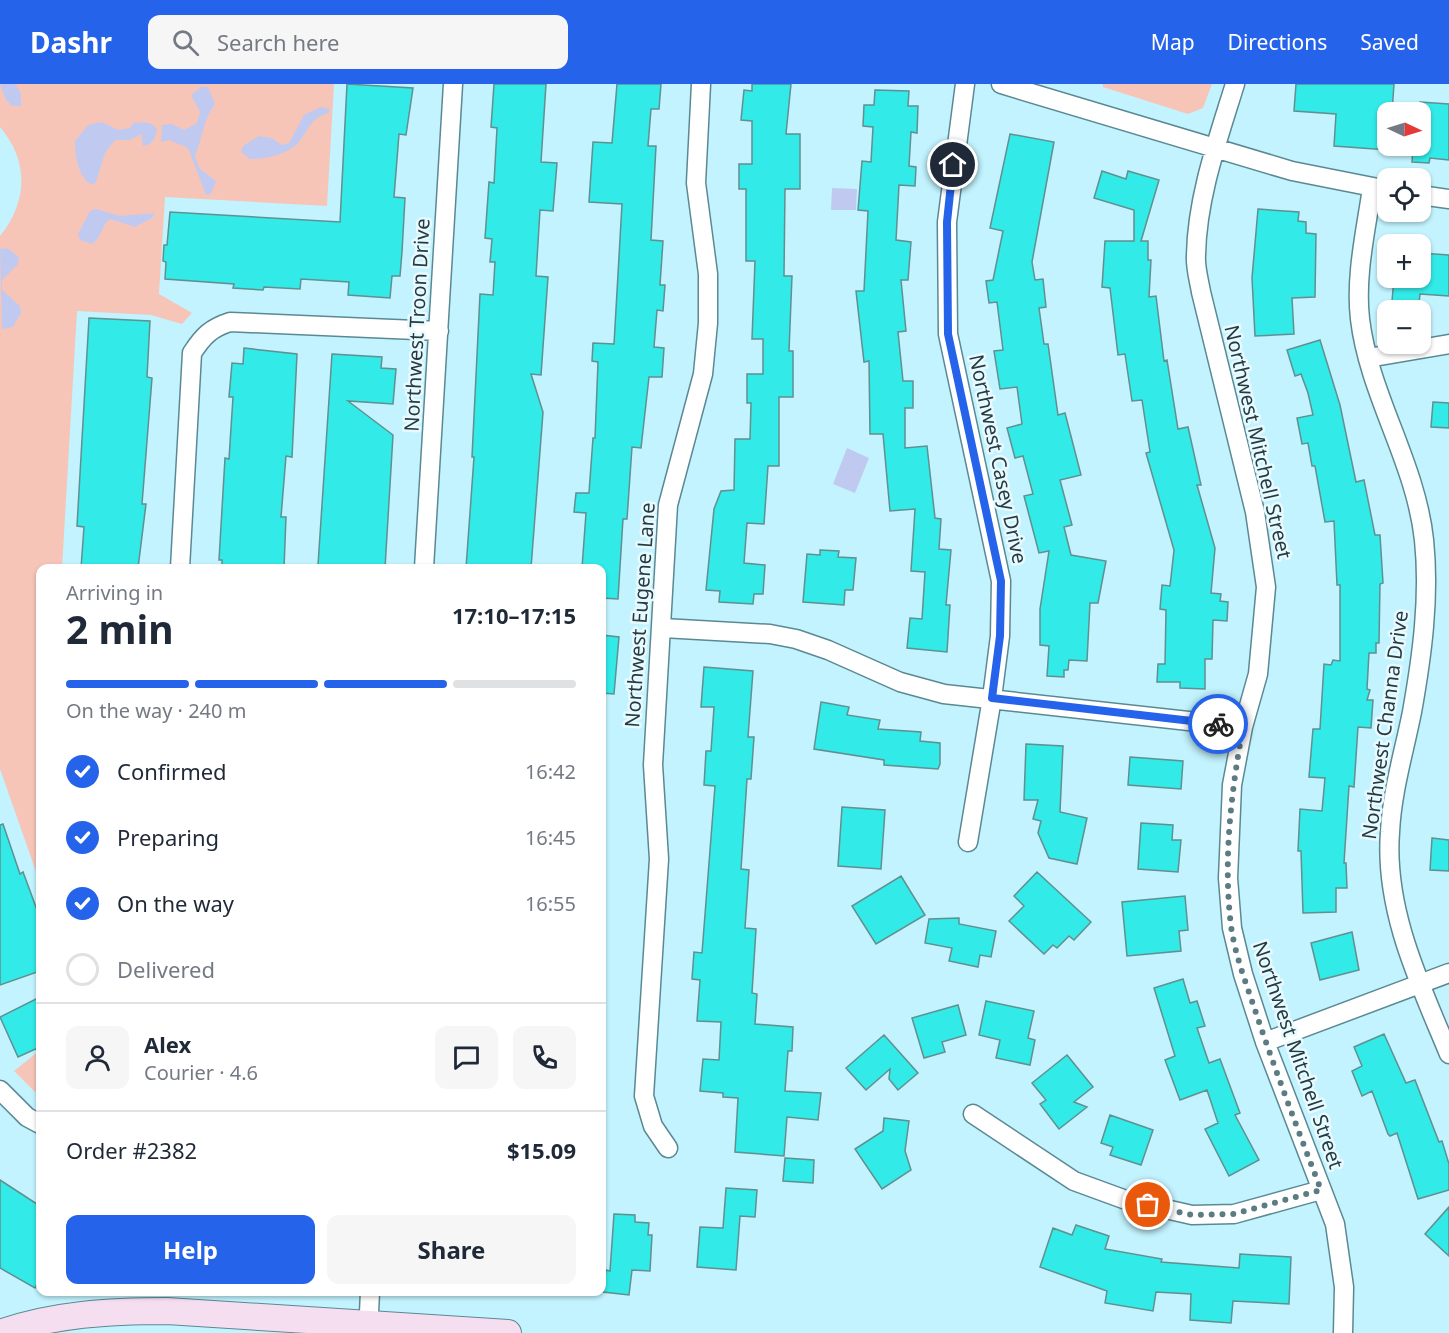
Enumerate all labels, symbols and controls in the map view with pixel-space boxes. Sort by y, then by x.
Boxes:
search box [148,15,568,69]
text: Dashr [30,23,112,61]
icon: search [169,26,202,59]
text: Search here [217,27,339,57]
text: Map [1151,28,1195,56]
text: Directions [1228,28,1327,56]
text: Saved [1360,28,1419,56]
north arrow [1377,102,1431,156]
map controls [1377,102,1431,354]
pin [927,139,978,190]
icon: home [936,148,969,181]
button: locate [1377,168,1431,222]
street label: Northwest Troon Drive [397,218,436,432]
button: + [1377,234,1431,288]
button: − [1377,300,1431,354]
street label: Northwest Mitchell Street [1218,322,1299,561]
street label: Northwest Casey Drive [963,352,1034,566]
street label: Northwest Eugene Lane [618,502,661,728]
text: Arriving in [66,579,163,606]
text: 17:10–17:15 [452,600,576,630]
text: 2 min [66,602,173,655]
street label: Northwest Channa Drive [1355,609,1414,841]
courier [1188,694,1248,754]
text: On the way · 240 m [66,697,246,724]
icon: bike [1202,708,1235,741]
icon: check [66,755,99,788]
text: Confirmed [117,756,227,786]
text: 16:42 [525,758,576,785]
icon: check [66,821,99,854]
text: Preparing [117,822,219,852]
text: 16:45 [525,824,576,851]
icon: check [66,887,99,920]
text: On the way [117,888,234,918]
text: 16:55 [525,890,576,917]
street label: Northwest Mitchell Street [1247,937,1350,1172]
text: Delivered [117,954,215,984]
button: person [66,1026,129,1089]
button: chat [435,1026,498,1089]
button: phone [513,1026,576,1089]
text: Alex [144,1029,191,1059]
text: Courier · 4.6 [144,1059,258,1086]
text: Order #2382 [66,1135,197,1165]
text: $15.09 [507,1135,576,1165]
pin [1122,1179,1173,1230]
icon: bag [1131,1188,1164,1221]
button: Help [66,1215,315,1284]
button: Share [327,1215,576,1284]

